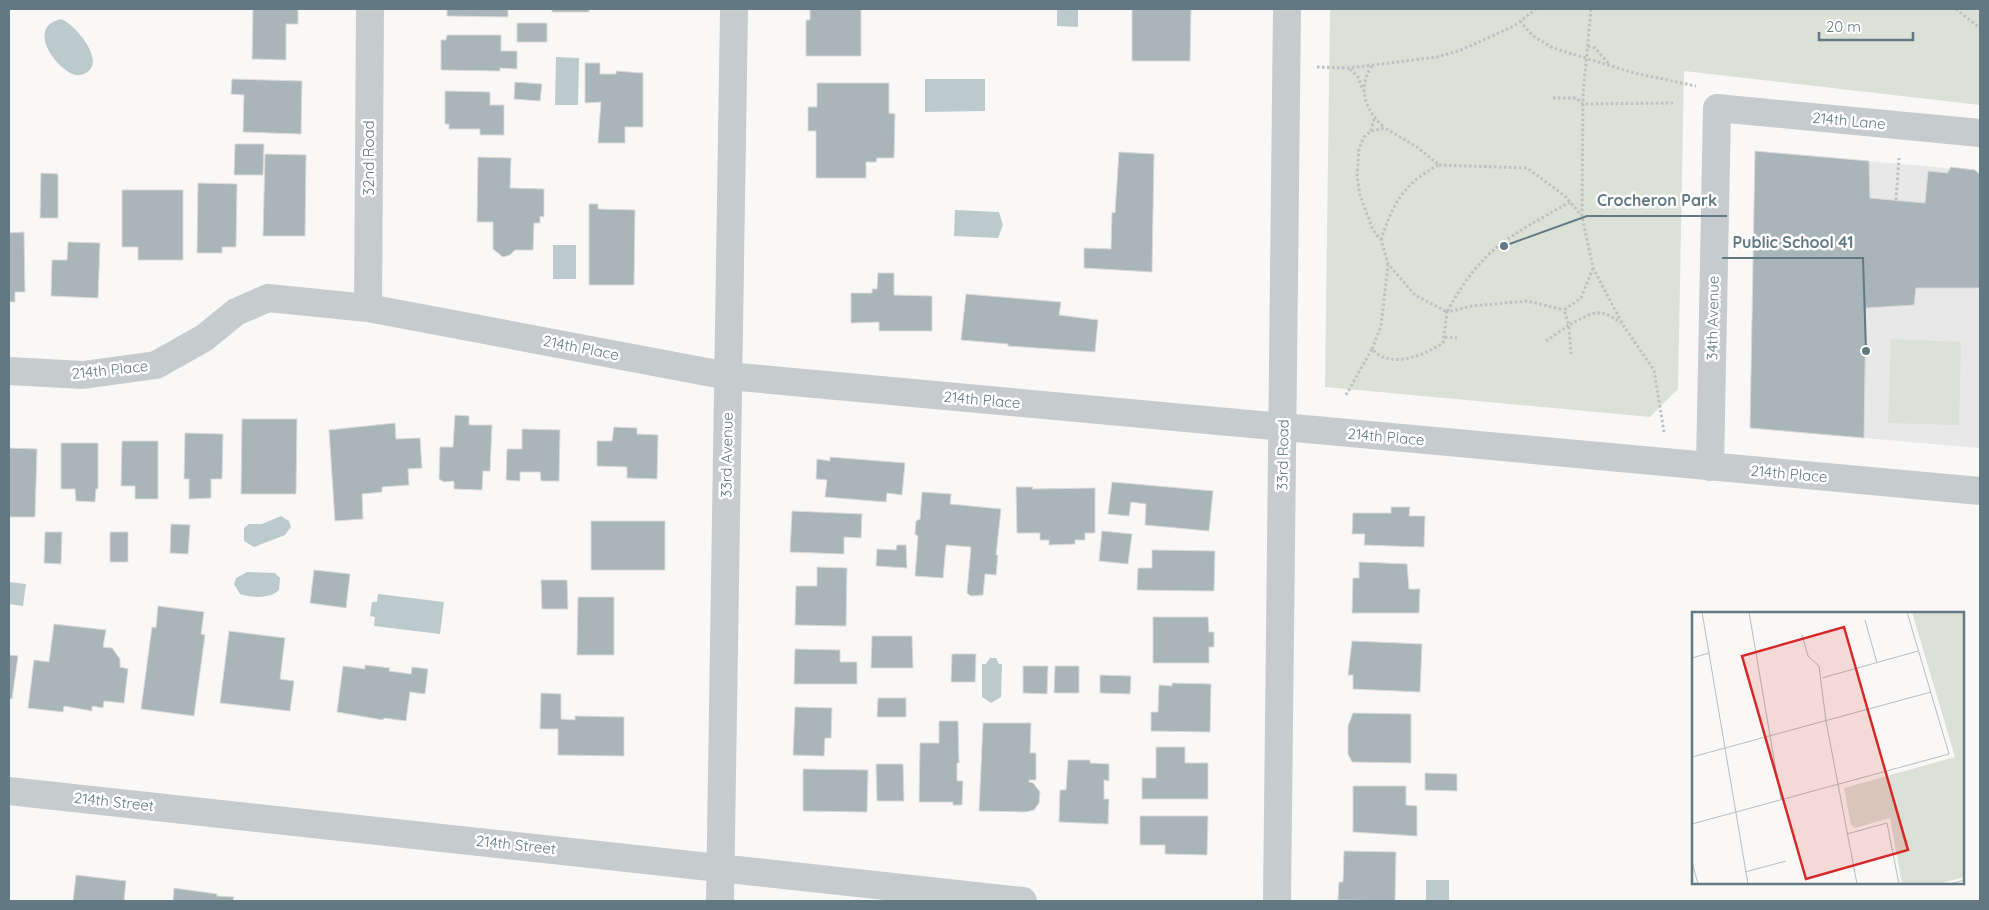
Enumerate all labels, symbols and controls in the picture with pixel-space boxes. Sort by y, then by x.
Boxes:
scale bar [1819,10,1913,42]
text: 20 m [1826,17,1861,36]
street label: 214th Lane [1812,108,1886,133]
street label: 32nd Road [359,120,378,196]
callout: Crocheron Park [1587,185,1727,216]
text: Crocheron Park [1597,190,1717,210]
callout: Public School 41 [1722,227,1863,258]
text: Public School 41 [1732,232,1854,252]
street label: 34th Avenue [1702,275,1723,361]
street label: 214th Place [542,331,621,364]
street label: 214th Place [71,356,149,383]
street label: 214th Place [943,387,1021,412]
street label: 33rd Avenue [716,412,737,498]
street label: 33rd Road [1272,419,1293,491]
street label: 214th Place [1347,424,1425,449]
street label: 214th Place [1750,461,1828,486]
inset map [1692,612,1964,885]
street label: 214th Street [73,788,155,815]
street label: 214th Street [475,831,557,858]

